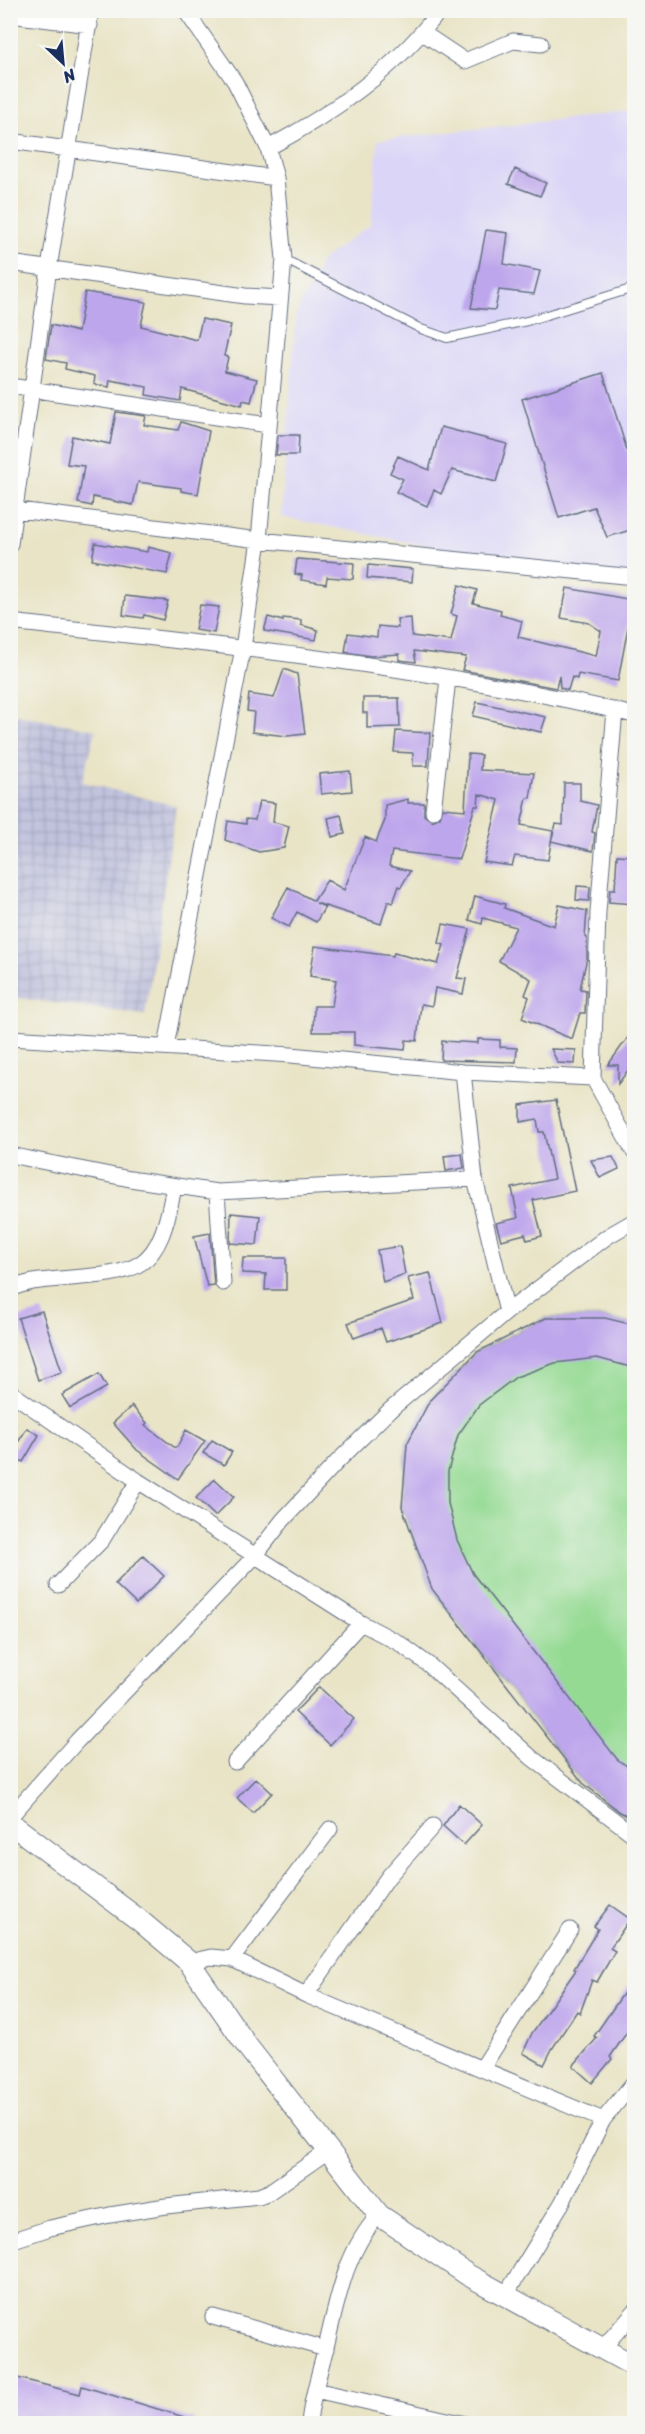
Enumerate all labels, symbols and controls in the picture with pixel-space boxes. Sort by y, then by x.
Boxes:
north arrow [33,33,93,93]
text: N [57,60,82,92]

